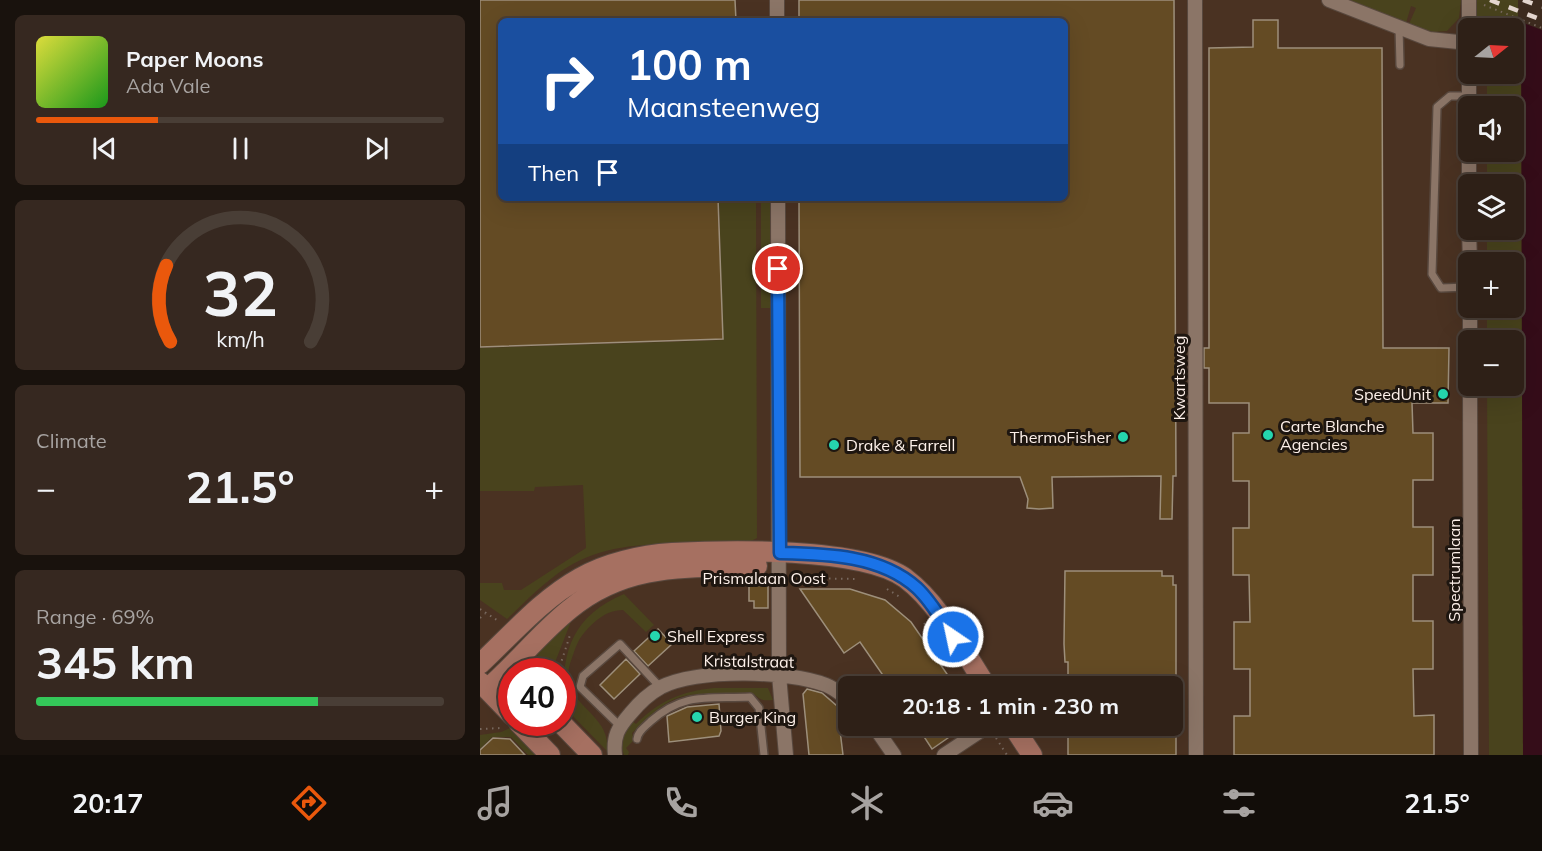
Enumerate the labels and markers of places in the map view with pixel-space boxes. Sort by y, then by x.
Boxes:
pin [752,243,803,294]
place label: SpeedUnit [1354,384,1431,404]
marker: SpeedUnit [1436,387,1450,401]
place label: Carte Blanche Agencies [1280,416,1385,454]
place label: ThermoFisher [1010,427,1111,447]
marker: Carte Blanche Agencies [1261,428,1275,442]
marker: ThermoFisher [1116,430,1130,444]
place label: Drake & Farrell [846,435,955,455]
marker: Drake & Farrell [827,438,841,452]
place label: Shell Express [667,626,765,646]
marker: Shell Express [648,629,662,643]
place label: Burger King [709,707,796,727]
marker: Burger King [690,710,704,724]

